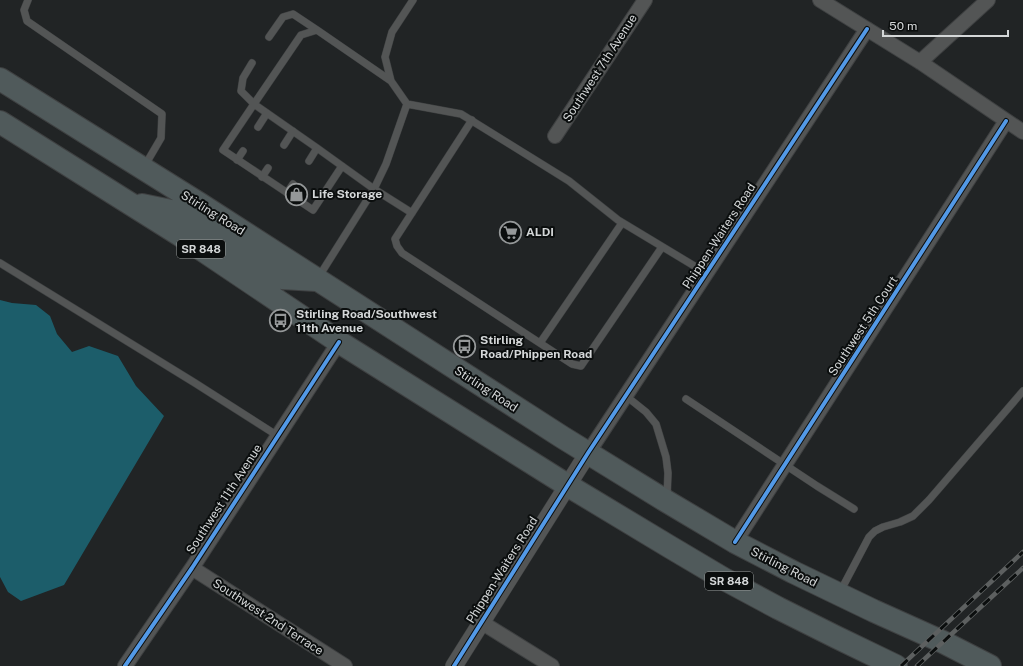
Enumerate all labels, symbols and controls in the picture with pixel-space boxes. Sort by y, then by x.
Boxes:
street label: Southwest 7th Avenue [560,11,640,124]
scale bar [883,12,1008,38]
text: 50 m [889,19,917,33]
shop icon: Life Storage [283,181,309,207]
street label: Phippen-Waiters Road [680,181,758,291]
place label: Life Storage [312,187,382,201]
street label: Stirling Road [179,188,247,238]
supermarket icon: ALDI [497,219,523,245]
place label: ALDI [526,225,554,239]
road number: SR 848 [177,240,225,258]
street label: Southwest 5th Court [826,273,901,379]
place label: Stirling Road/Southwest 11th Avenue [296,307,437,335]
bus stop icon: Stirling Road/Southwest 11th Avenue [268,308,294,334]
place label: Stirling Road/Phippen Road [480,333,592,361]
bus stop icon: Stirling Road/Phippen Road [452,334,478,360]
street label: Stirling Road [452,363,520,415]
street label: Southwest 11th Avenue [183,441,265,557]
street label: Phippen-Waiters Road [463,514,541,626]
street label: Stirling Road [748,544,820,590]
road number: SR 848 [705,572,753,590]
street label: Southwest 2nd Terrace [210,576,326,658]

